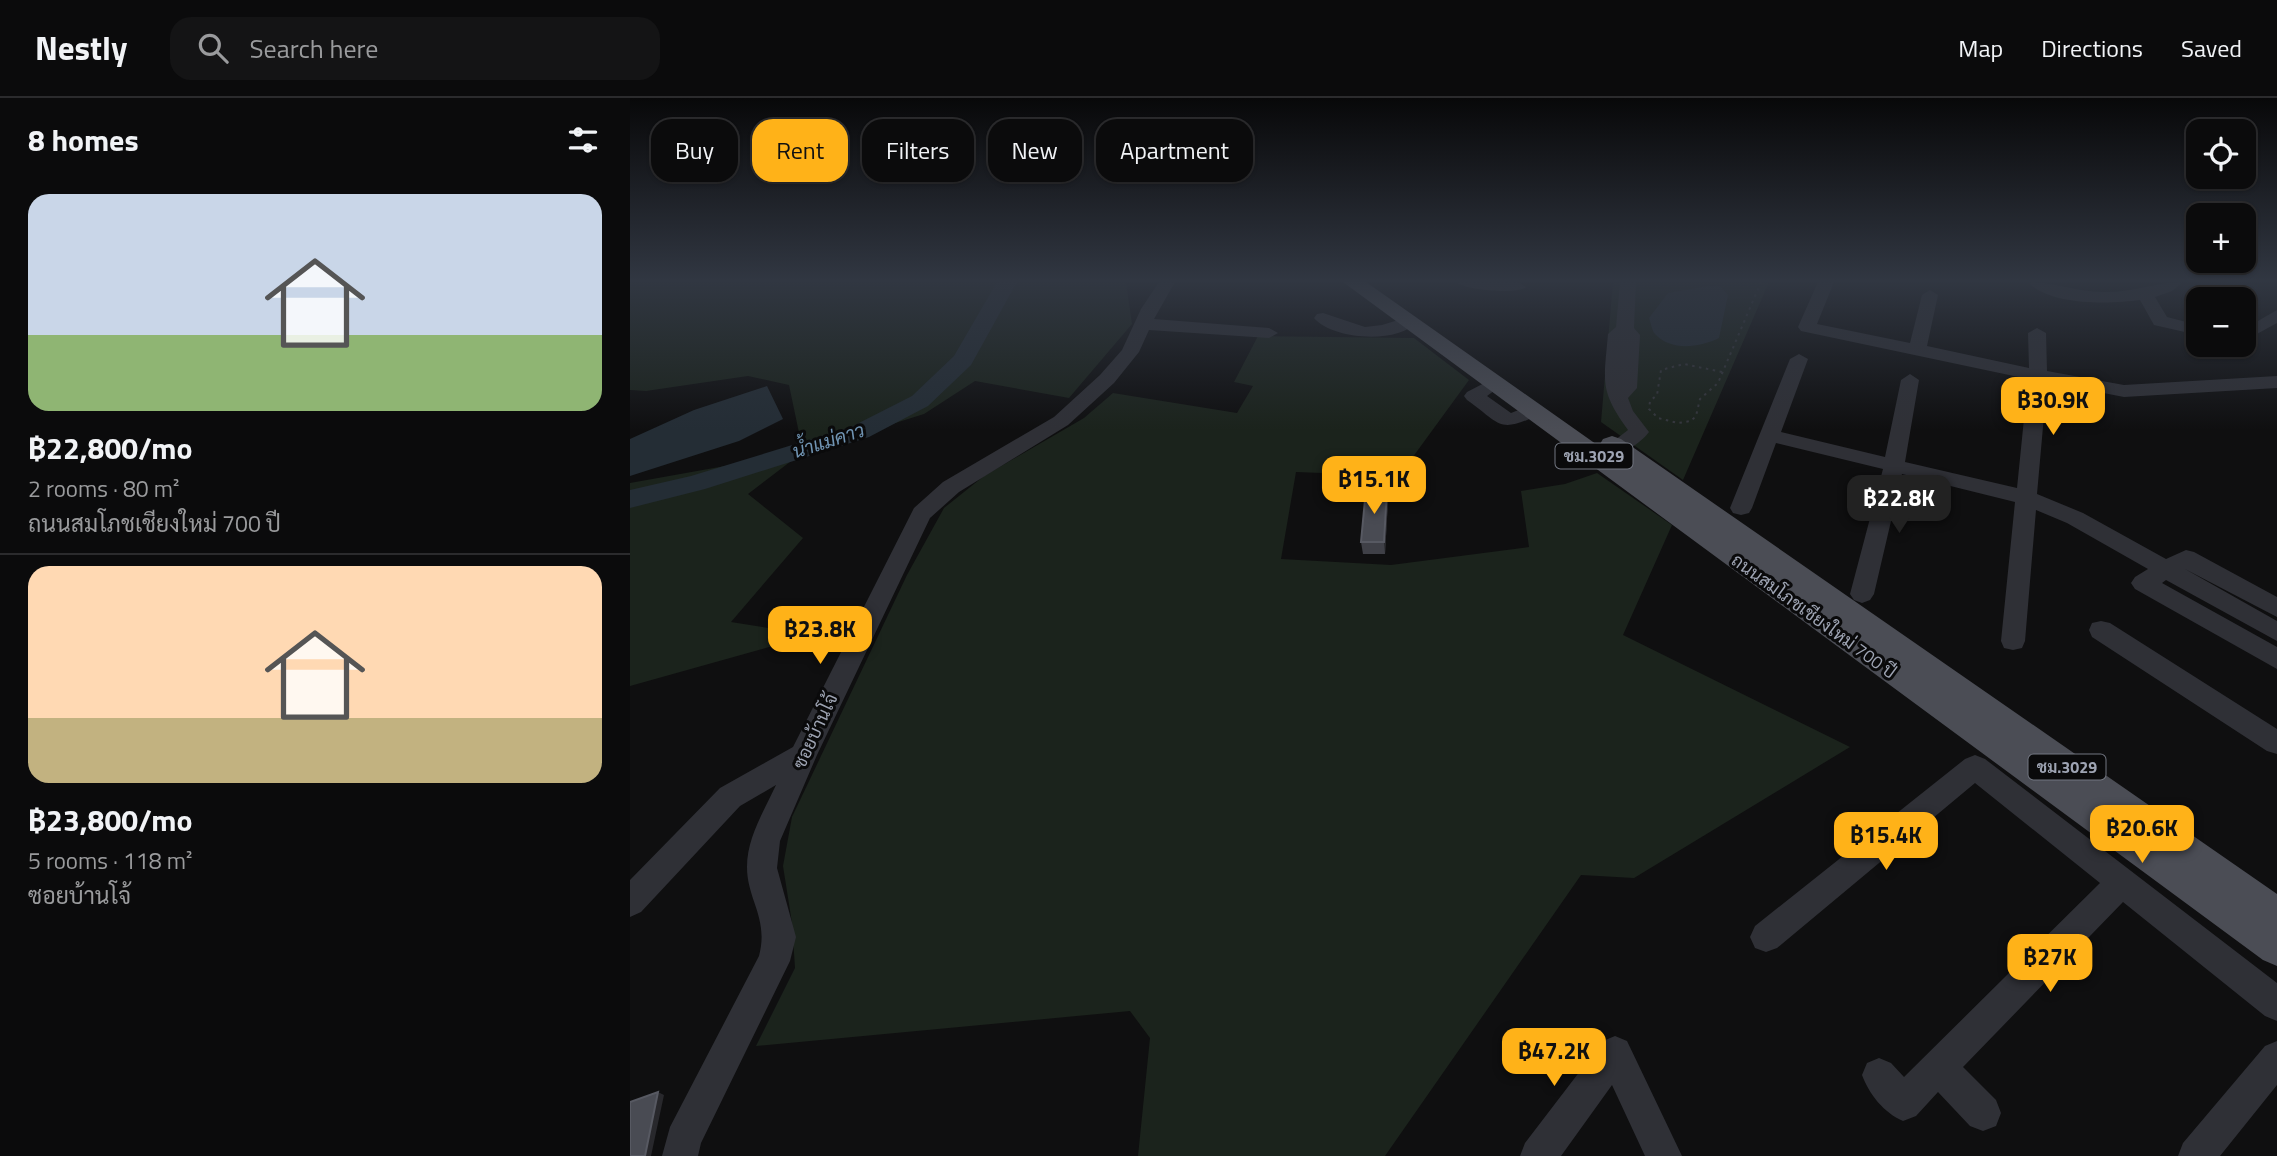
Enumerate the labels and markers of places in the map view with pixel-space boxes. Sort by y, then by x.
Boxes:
pin: ฿30.9K [1996,378,2110,437]
pin: ฿15.1K [1317,456,1431,516]
pin: ฿22.8K [1842,476,1956,535]
pin: ฿23.8K [763,606,877,666]
pin: ฿20.6K [2085,806,2199,865]
pin: ฿15.4K [1829,812,1943,872]
pin: ฿27K [2009,934,2091,994]
pin: ฿47.2K [1497,1028,1611,1088]

